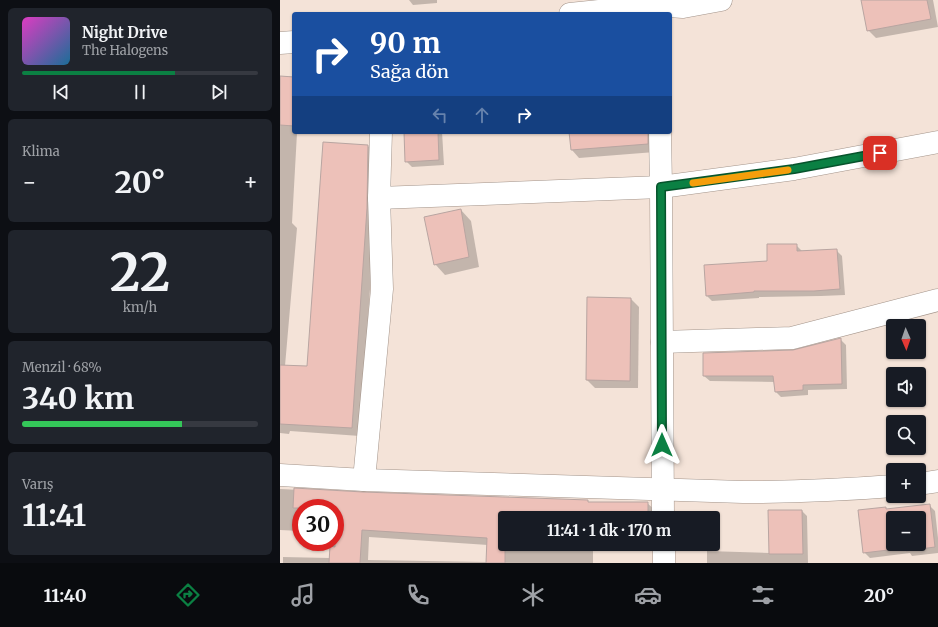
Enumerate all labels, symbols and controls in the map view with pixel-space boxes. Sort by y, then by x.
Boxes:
text: Night Drive [82,23,167,42]
text: 90 m [370,25,441,61]
icon: right [304,28,356,80]
text: The Halogens [82,42,168,59]
text: Sağa dön [370,60,449,83]
icon: previous [50,81,72,103]
icon: pause [129,81,151,103]
icon: next [208,81,230,103]
icon: left [429,104,451,126]
icon: ahead [471,104,493,126]
icon: right [513,104,535,126]
pin [863,136,897,170]
icon: arrive [869,142,891,164]
text: Klima [22,143,60,160]
text: 20° [115,163,165,201]
text: − [22,168,37,196]
text: + [243,168,258,196]
text: 22 [110,240,170,305]
text: km/h [123,299,157,316]
north arrow [886,319,926,359]
map controls [886,319,926,551]
text: Menzil · 68% [22,359,102,376]
button: sound [886,367,926,407]
text: 340 km [22,379,134,417]
button: search [886,415,926,455]
position arrow [641,424,683,466]
button: + [886,463,926,503]
text: Varış [22,476,53,493]
text: 11:41 [22,496,86,534]
speed limit sign: 30 [292,499,344,551]
button: − [886,511,926,551]
text: 11:41 · 1 dk · 170 m [547,521,671,540]
icon: directions [174,581,202,609]
icon: music [289,581,317,609]
icon: phone [404,581,432,609]
icon: climate [519,581,547,609]
icon: car [634,581,662,609]
icon: filters [749,581,777,609]
text: 11:40 [44,584,87,607]
text: 20° [864,584,894,607]

